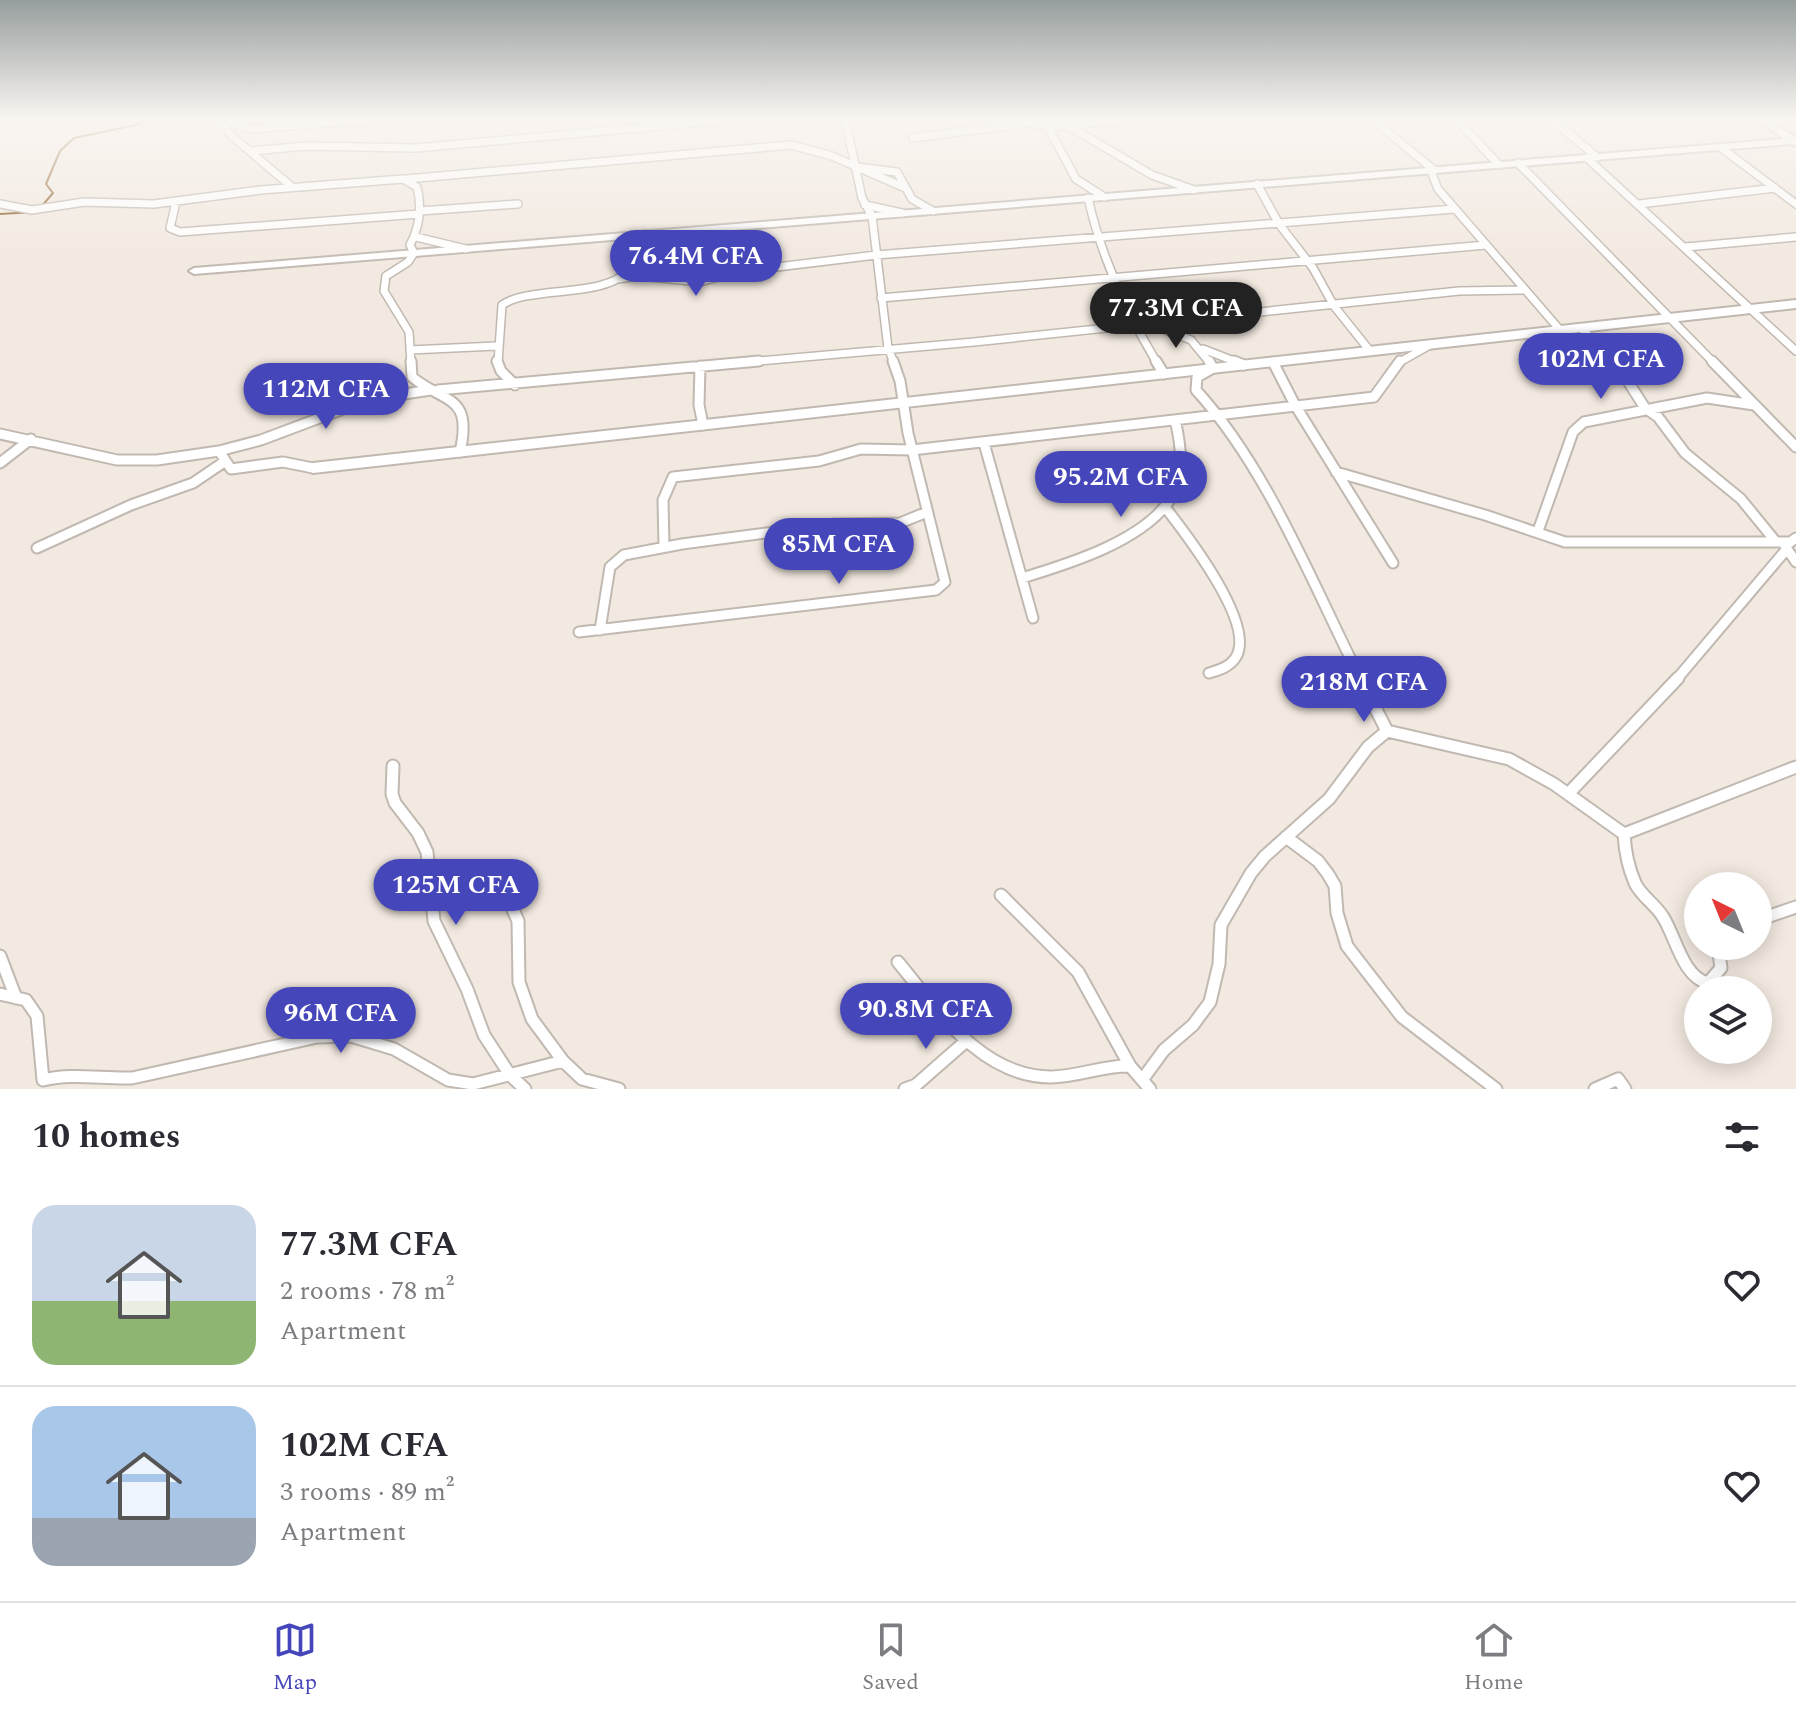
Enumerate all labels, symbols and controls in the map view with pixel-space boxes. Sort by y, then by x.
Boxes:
pin: 76.4M CFA [604,230,788,298]
text: 76.4M CFA [628,236,764,276]
pin: 77.3M CFA [1084,282,1268,350]
text: 77.3M CFA [1108,288,1244,328]
pin: 102M CFA [1518,333,1684,401]
text: 102M CFA [1537,339,1665,379]
pin: 112M CFA [243,363,409,431]
text: 112M CFA [262,369,390,409]
pin: 95.2M CFA [1029,451,1213,519]
text: 95.2M CFA [1053,457,1189,497]
pin: 85M CFA [765,518,913,586]
text: 85M CFA [782,524,896,564]
pin: 218M CFA [1281,656,1447,724]
text: 218M CFA [1300,662,1428,702]
pin: 125M CFA [373,859,539,927]
text: 125M CFA [392,865,520,905]
north arrow [1684,872,1772,960]
map controls [1684,872,1772,1064]
button: layers [1684,976,1772,1064]
pin: 90.8M CFA [834,983,1018,1051]
pin: 96M CFA [267,987,415,1055]
text: 90.8M CFA [858,989,994,1029]
text: 96M CFA [284,993,398,1033]
text: 10 homes [32,1111,181,1163]
icon: filters [1720,1115,1764,1159]
text: 77.3M CFA [280,1219,458,1271]
icon: home [96,1237,192,1333]
icon: heart [1720,1263,1764,1307]
text: 2 rooms · 78 m² [280,1271,454,1311]
text: Apartment [280,1311,406,1351]
text: 102M CFA [280,1420,449,1472]
icon: home [96,1438,192,1534]
icon: heart [1720,1464,1764,1508]
text: 3 rooms · 89 m² [280,1472,454,1512]
text: Apartment [280,1512,406,1552]
tab: Map [273,1618,317,1699]
tab: Saved [862,1618,919,1699]
tab: Home [1464,1618,1523,1699]

